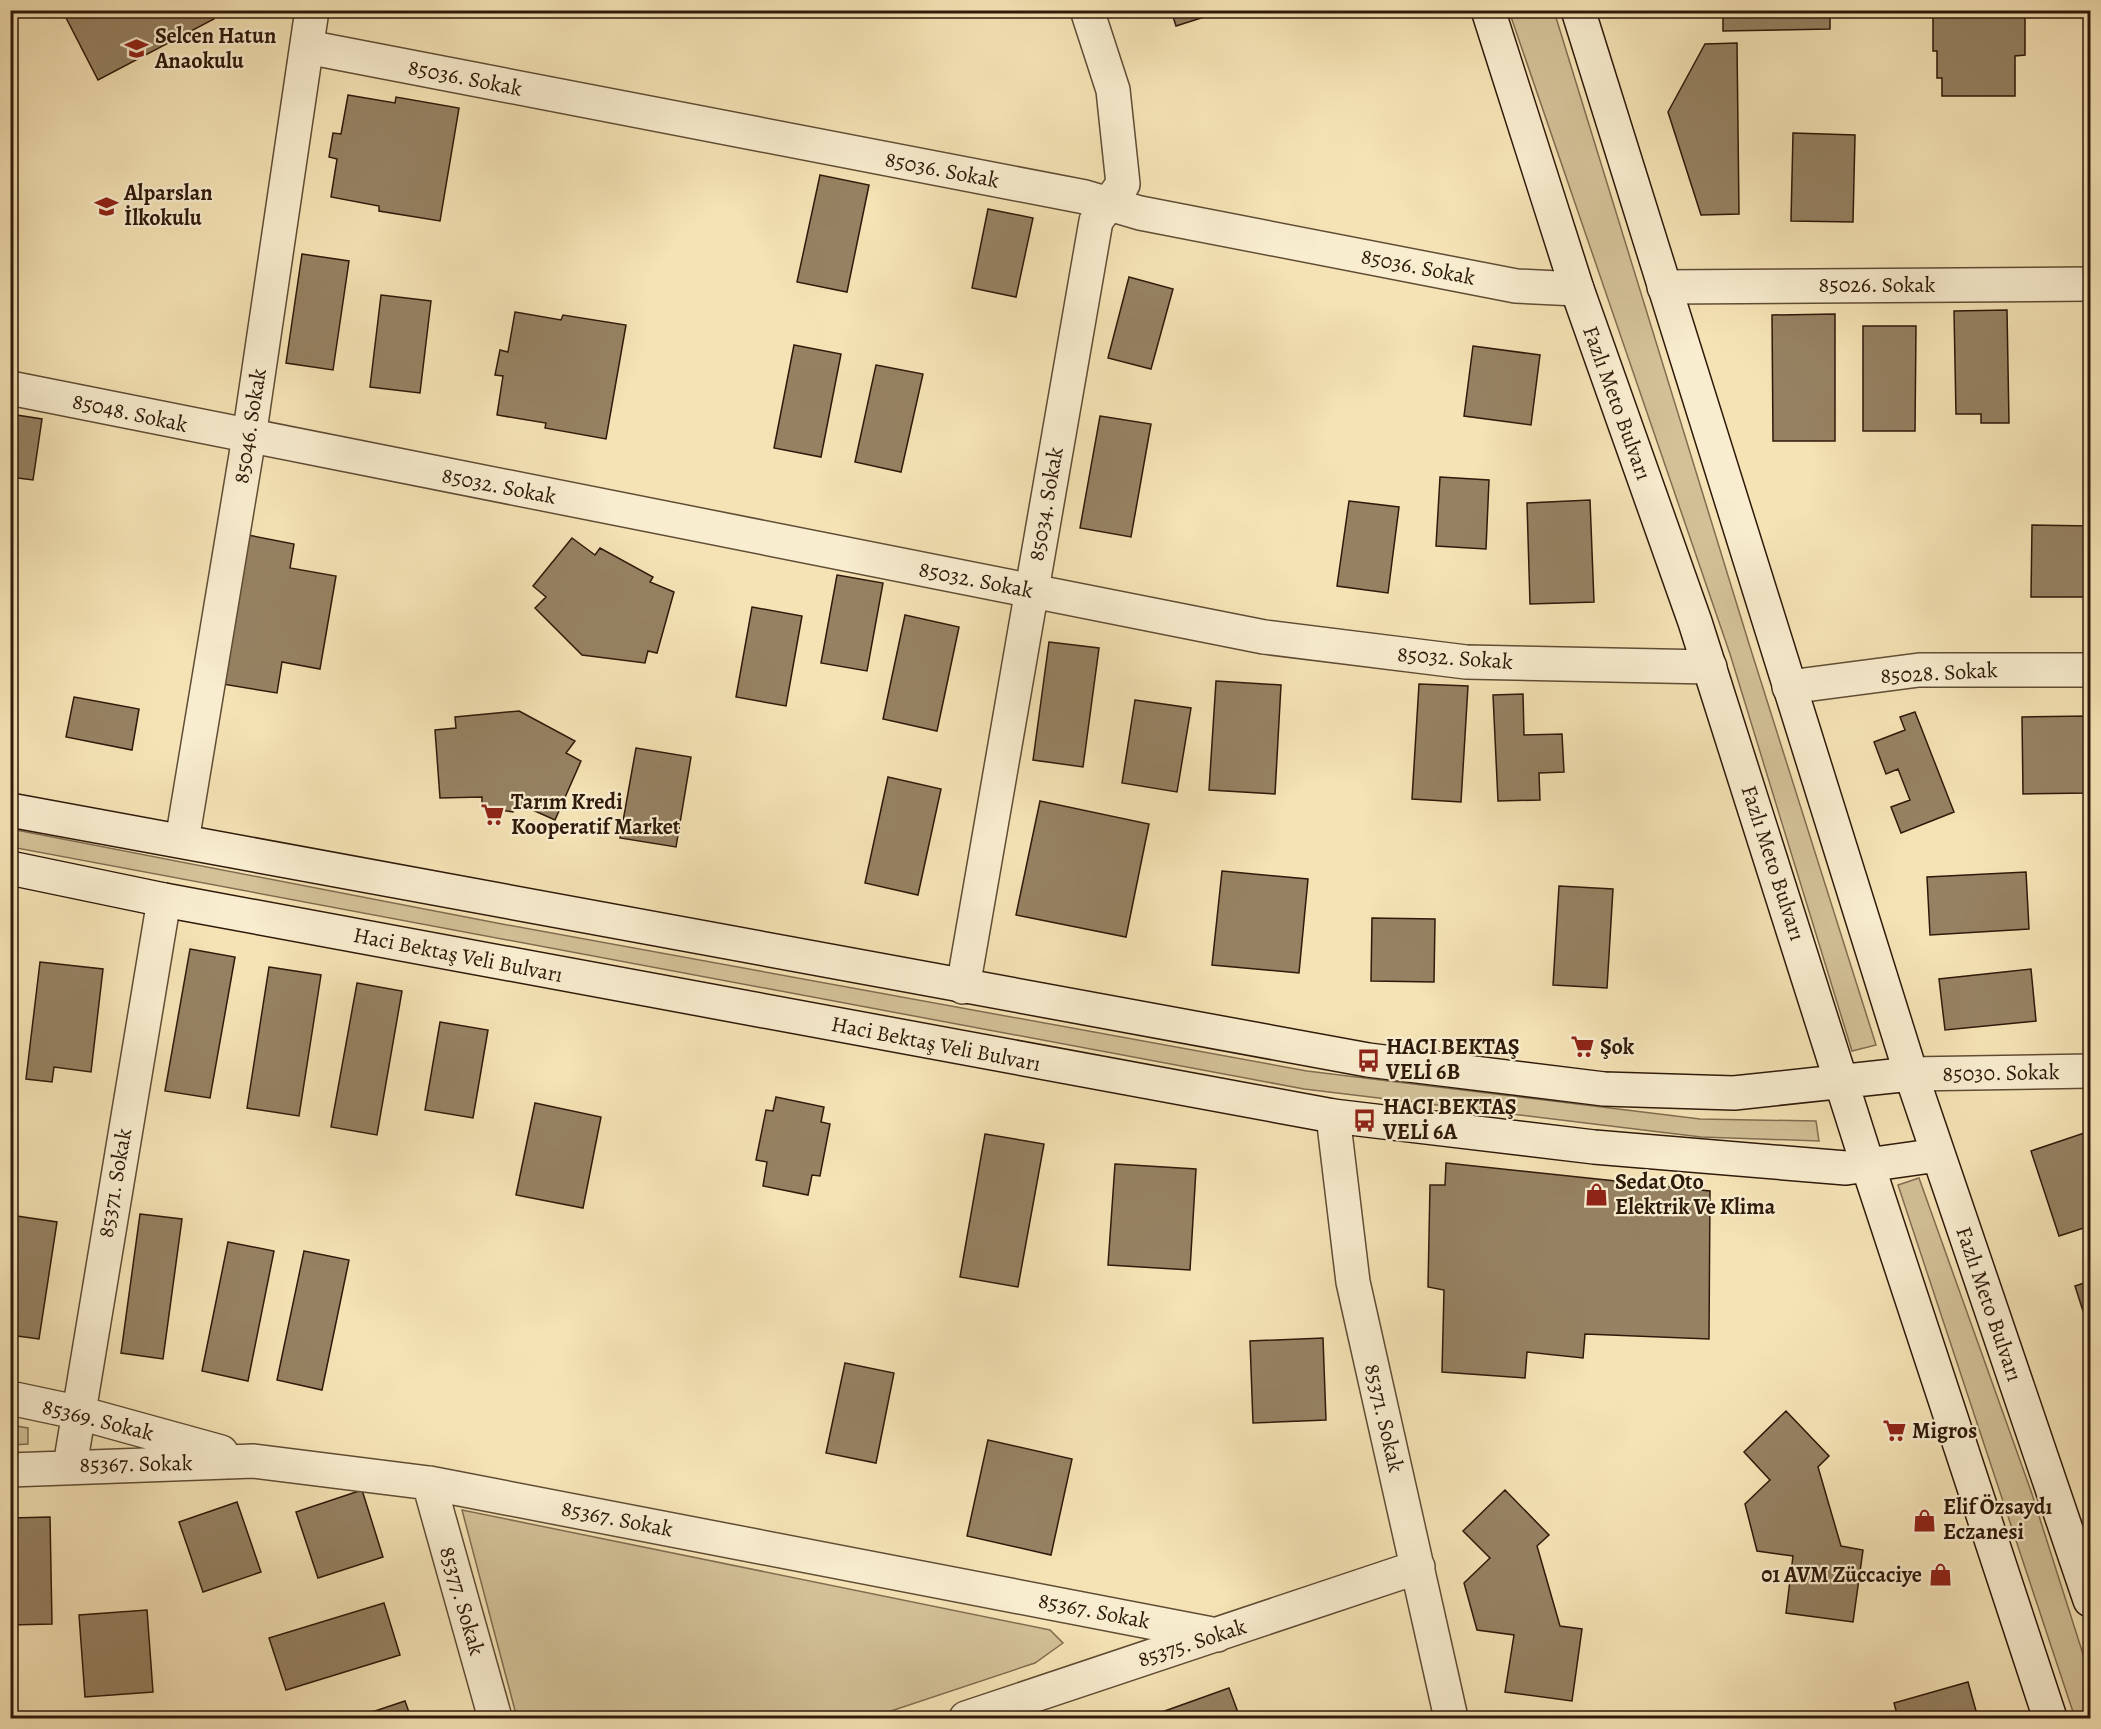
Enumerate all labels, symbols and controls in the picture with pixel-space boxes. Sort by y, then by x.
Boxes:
place label: Selcen Hatun Anaokulu [154,21,276,76]
school or university icon: Selcen Hatun Anaokulu [124,36,150,62]
street label: 85036. Sokak [405,52,525,104]
street label: 85036. Sokak [882,144,1002,196]
place label: Alparslan İlkokulu [123,178,213,233]
school or university icon: Alparslan İlkokulu [93,193,119,219]
street label: 85036. Sokak [1358,241,1478,293]
street label: 85026. Sokak [1819,270,1936,300]
street label: Fazlı Meto Bulvarı [1575,322,1659,484]
street label: 85046. Sokak [226,366,274,486]
street label: 85048. Sokak [70,386,190,440]
street label: 85034. Sokak [1021,444,1071,563]
street label: 85032. Sokak [439,460,559,512]
street label: 85032. Sokak [916,554,1036,606]
street label: 85032. Sokak [1396,639,1514,677]
street label: 85028. Sokak [1880,655,1998,691]
street label: Fazlı Meto Bulvarı [1734,781,1812,945]
place label: Tarım Kredi Kooperatif Market [511,787,681,842]
supermarket icon: Tarım Kredi Kooperatif Market [480,802,506,828]
street label: Haci Bektaş Veli Bulvarı [351,920,565,990]
street label: Haci Bektaş Veli Bulvarı [829,1009,1043,1079]
place label: HACI BEKTAŞ VELİ 6B [1385,1032,1520,1087]
place label: Şok [1600,1032,1635,1062]
supermarket icon: Şok [1569,1034,1595,1060]
bus stop icon: HACI BEKTAŞ VELİ 6B [1355,1047,1381,1073]
street label: 85030. Sokak [1942,1057,2060,1089]
place label: HACI BEKTAŞ VELİ 6A [1382,1092,1517,1147]
bus stop icon: HACI BEKTAŞ VELİ 6A [1352,1107,1378,1133]
street label: 85371. Sokak [91,1126,139,1240]
place label: Sedat Oto Elektrik Ve Klima [1615,1167,1776,1222]
shop icon: Sedat Oto Elektrik Ve Klima [1584,1182,1610,1208]
street label: Fazlı Meto Bulvarı [1948,1223,2030,1385]
street label: 85371. Sokak [1357,1361,1411,1475]
street label: 85369. Sokak [39,1392,157,1448]
place label: Migros [1912,1416,1977,1446]
supermarket icon: Migros [1881,1418,1907,1444]
street label: 85367. Sokak [79,1448,193,1480]
place label: Elif Özsaydı Eczanesi [1943,1492,2052,1547]
street label: 85367. Sokak [559,1493,675,1545]
shop icon: Elif Özsaydı Eczanesi [1912,1507,1938,1533]
street label: 85377. Sokak [432,1543,492,1659]
place label: 01 AVM Züccaciye [1761,1560,1922,1590]
shop icon: 01 AVM Züccaciye [1927,1562,1953,1588]
street label: 85367. Sokak [1036,1585,1152,1637]
street label: 85375. Sokak [1134,1611,1250,1675]

